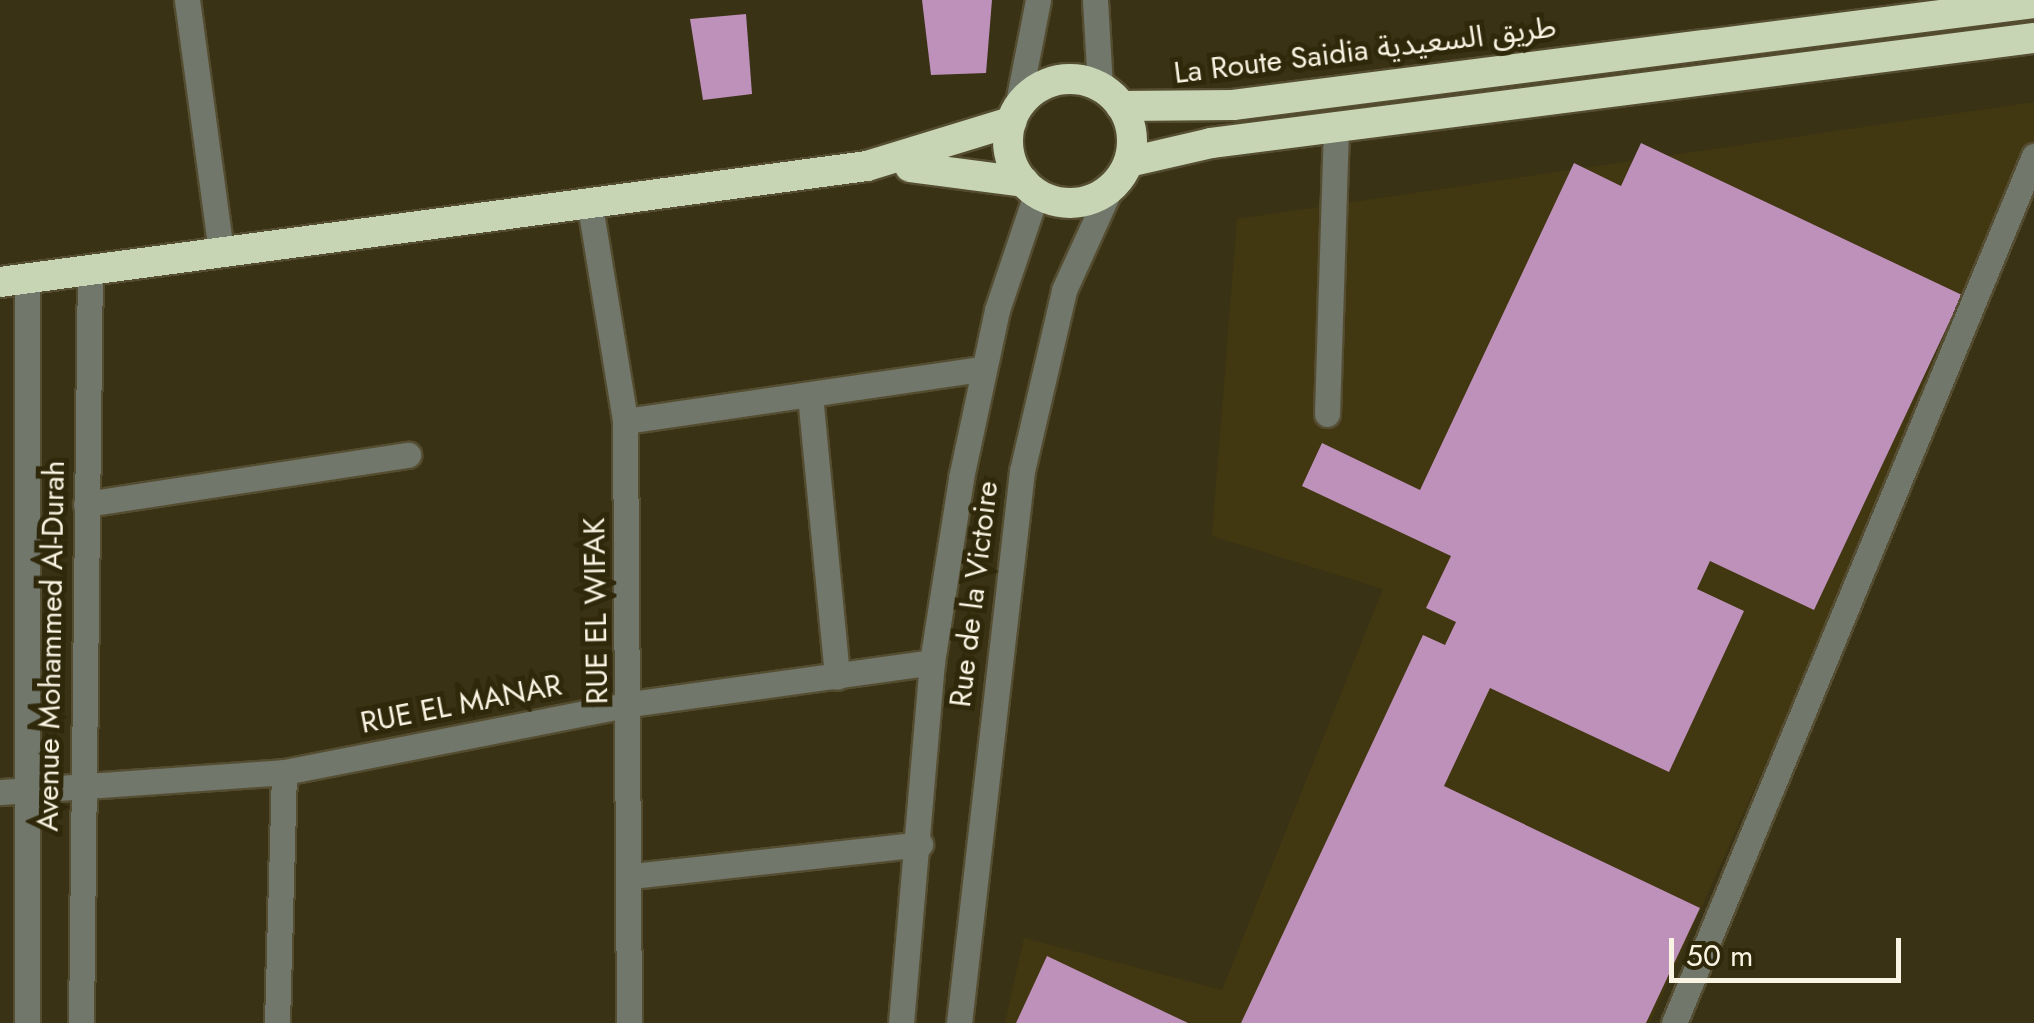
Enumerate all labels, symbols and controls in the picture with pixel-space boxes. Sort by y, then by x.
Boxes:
street label: La Route Saidia طريق السعيدية [1172,9,1558,91]
street label: Avenue Mohammed Al-Durah [30,460,72,832]
street label: Rue de la Victoire [942,479,1006,709]
street label: RUE EL WIFAK [576,517,616,705]
street label: RUE EL MANAR [357,667,565,741]
scale bar [1674,918,1906,980]
text: 50 m [1686,934,1753,977]

